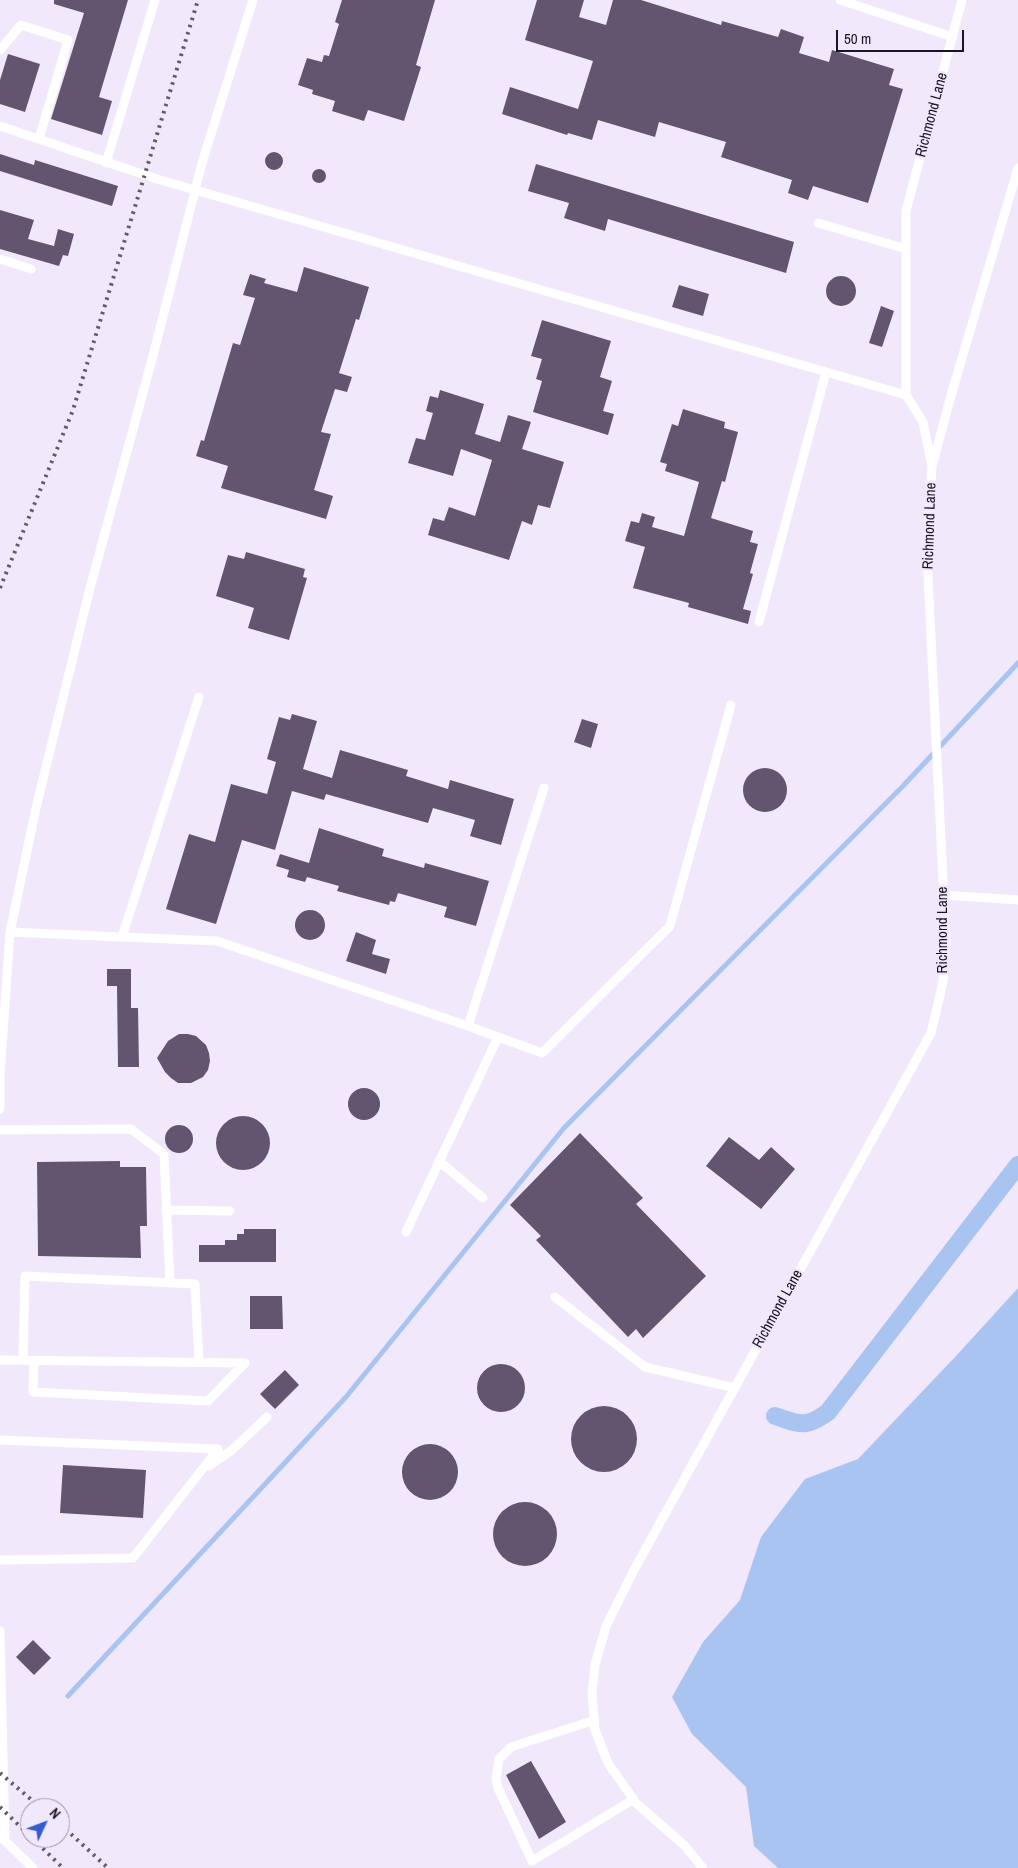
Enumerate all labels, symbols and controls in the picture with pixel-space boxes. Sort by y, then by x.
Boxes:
scale bar [838,20,966,52]
text: 50 m [844,28,871,49]
street label: Richmond Lane [912,71,952,159]
street label: Richmond Lane [919,482,941,570]
street label: Richmond Lane [934,887,952,973]
street label: Richmond Lane [749,1267,807,1351]
north arrow [20,1798,70,1848]
text: N [46,1804,65,1823]

